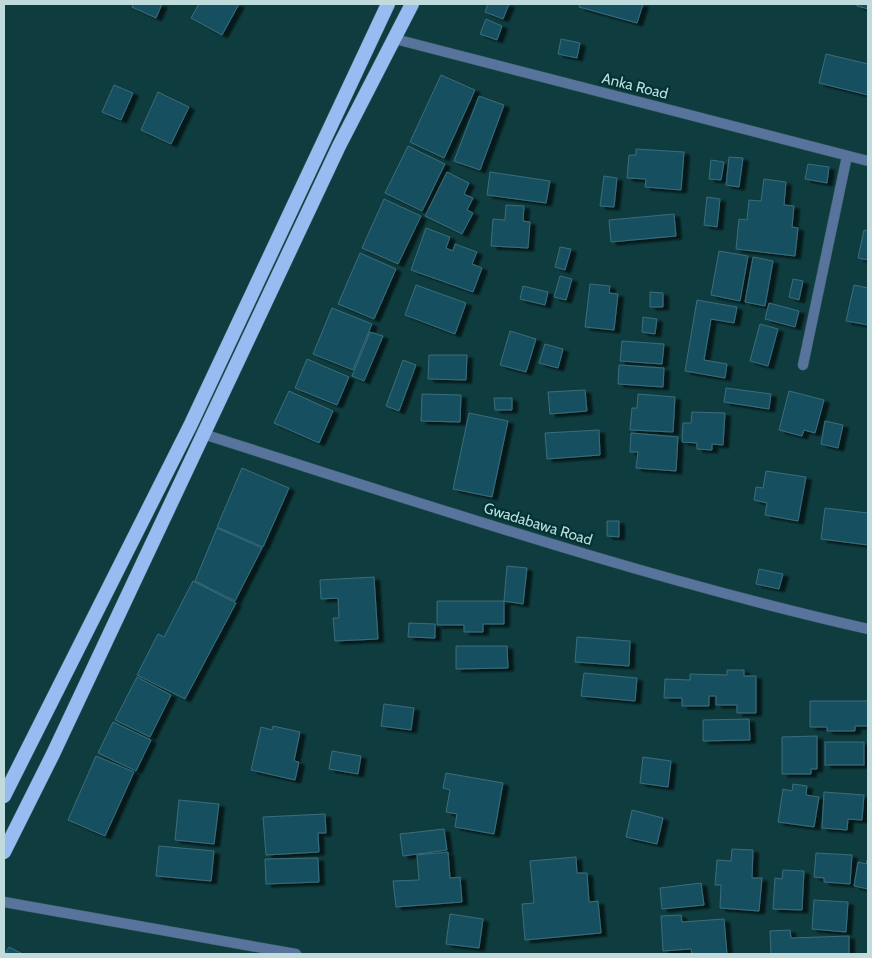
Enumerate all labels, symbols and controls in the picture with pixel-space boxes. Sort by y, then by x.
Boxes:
street label: Anka Road [600,69,670,103]
street label: Gwadabawa Road [481,499,595,549]

